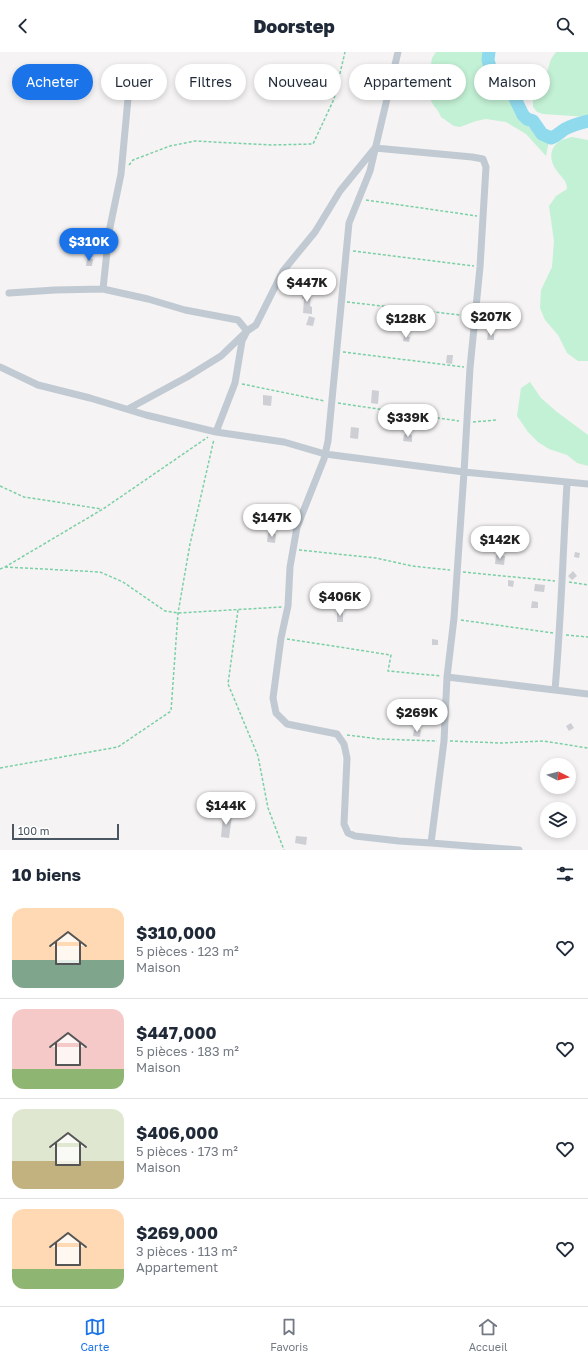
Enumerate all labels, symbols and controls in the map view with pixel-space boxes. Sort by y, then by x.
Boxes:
icon: back [12,15,34,37]
text: Doorstep [253,15,335,37]
icon: search [554,15,576,37]
chip: Acheter [12,64,93,100]
chip: Louer [101,64,167,100]
chip: Filtres [175,64,246,100]
chip: Nouveau [254,64,341,100]
chip: Appartement [349,64,466,100]
chip: Maison [474,64,550,100]
pin: $310K [61,228,117,262]
text: $310K [68,233,110,249]
pin: $447K [279,269,335,303]
text: $447K [286,274,328,290]
pin: $207K [463,303,519,337]
pin: $128K [378,305,434,339]
text: $207K [470,308,512,324]
text: $128K [385,310,427,326]
pin: $339K [380,404,436,438]
text: $339K [387,409,429,425]
pin: $147K [244,504,300,538]
text: $147K [252,509,292,525]
pin: $142K [472,526,528,560]
text: $142K [480,531,520,547]
pin: $406K [312,583,368,617]
text: $406K [319,588,361,604]
pin: $269K [389,699,445,733]
text: $269K [396,704,438,720]
north arrow [540,758,576,794]
map controls [540,758,576,838]
pin: $144K [198,792,254,826]
text: $144K [205,797,247,813]
button: layers [540,802,576,838]
scale bar [12,822,119,841]
text: 100 m [18,824,49,837]
icon: filters [554,863,576,885]
text: 10 biens [12,864,81,885]
text: $310,000 [136,922,216,943]
icon: home [44,924,92,972]
icon: heart [554,937,576,959]
text: 5 pièces · 123 m² [136,943,239,959]
text: Maison [136,959,181,975]
text: $447,000 [136,1022,217,1043]
icon: home [44,1025,92,1073]
icon: heart [554,1038,576,1060]
text: 5 pièces · 183 m² [136,1043,239,1059]
text: Maison [136,1059,181,1075]
text: $406,000 [136,1122,218,1143]
icon: home [44,1125,92,1173]
icon: heart [554,1138,576,1160]
text: 5 pièces · 173 m² [136,1143,238,1159]
text: Maison [136,1159,181,1175]
text: $269,000 [136,1222,218,1243]
icon: home [44,1225,92,1273]
icon: heart [554,1238,576,1260]
text: 3 pièces · 113 m² [136,1243,237,1259]
text: Appartement [136,1259,218,1275]
tab: Carte [80,1316,109,1353]
tab: Favoris [270,1316,308,1353]
tab: Accueil [469,1316,508,1353]

